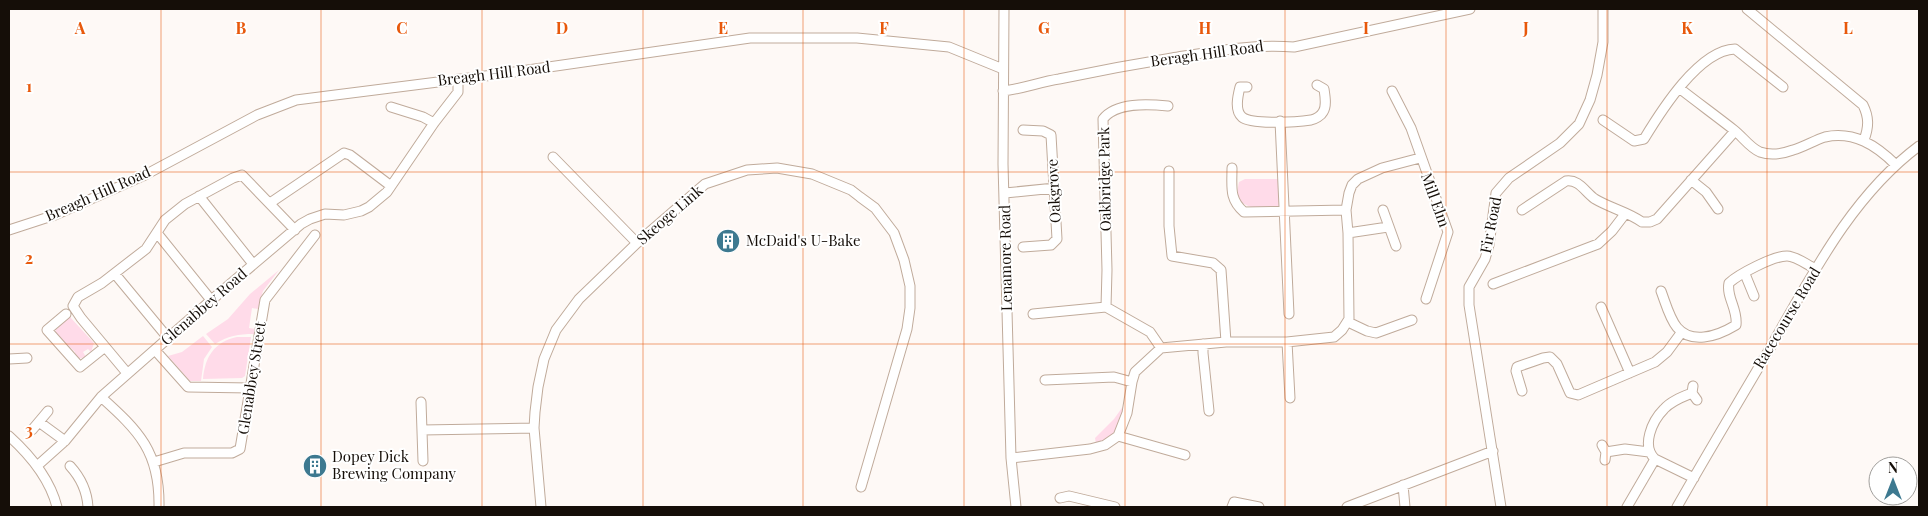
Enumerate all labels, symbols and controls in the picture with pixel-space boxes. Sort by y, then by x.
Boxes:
text: A [74,17,86,38]
text: B [236,17,247,38]
text: C [396,17,408,38]
text: D [556,17,568,38]
text: E [718,17,728,38]
text: F [879,17,889,38]
text: G [1038,17,1050,38]
text: H [1199,17,1212,38]
text: I [1363,17,1369,38]
text: J [1522,17,1529,38]
text: K [1681,17,1693,38]
text: L [1843,17,1853,38]
street label: Beragh Hill Road [1149,35,1265,71]
street label: Breagh Hill Road [436,56,552,90]
text: 1 [26,75,32,96]
street label: Oakbridge Park [1093,126,1115,231]
street label: Oakgrove [1041,159,1065,224]
street label: Breagh Hill Road [42,161,154,225]
street label: Mill Elm [1417,170,1455,230]
street label: Skeoge Link [632,180,707,248]
street label: Fir Road [1475,195,1505,255]
street label: Lenamore Road [994,204,1016,311]
building icon: McDaid's U-Bake [715,228,741,254]
place label: McDaid's U-Bake [746,230,861,250]
text: 2 [25,247,33,268]
street label: Glenabbey Road [156,263,251,349]
street label: Racecourse Road [1748,263,1825,372]
street label: Glenabbey Street [232,319,270,436]
text: 3 [25,419,33,440]
place label: Dopey Dick Brewing Company [332,446,456,483]
building icon: Dopey Dick Brewing Company [302,453,328,479]
north arrow [1868,456,1918,506]
text: N [1888,458,1898,477]

